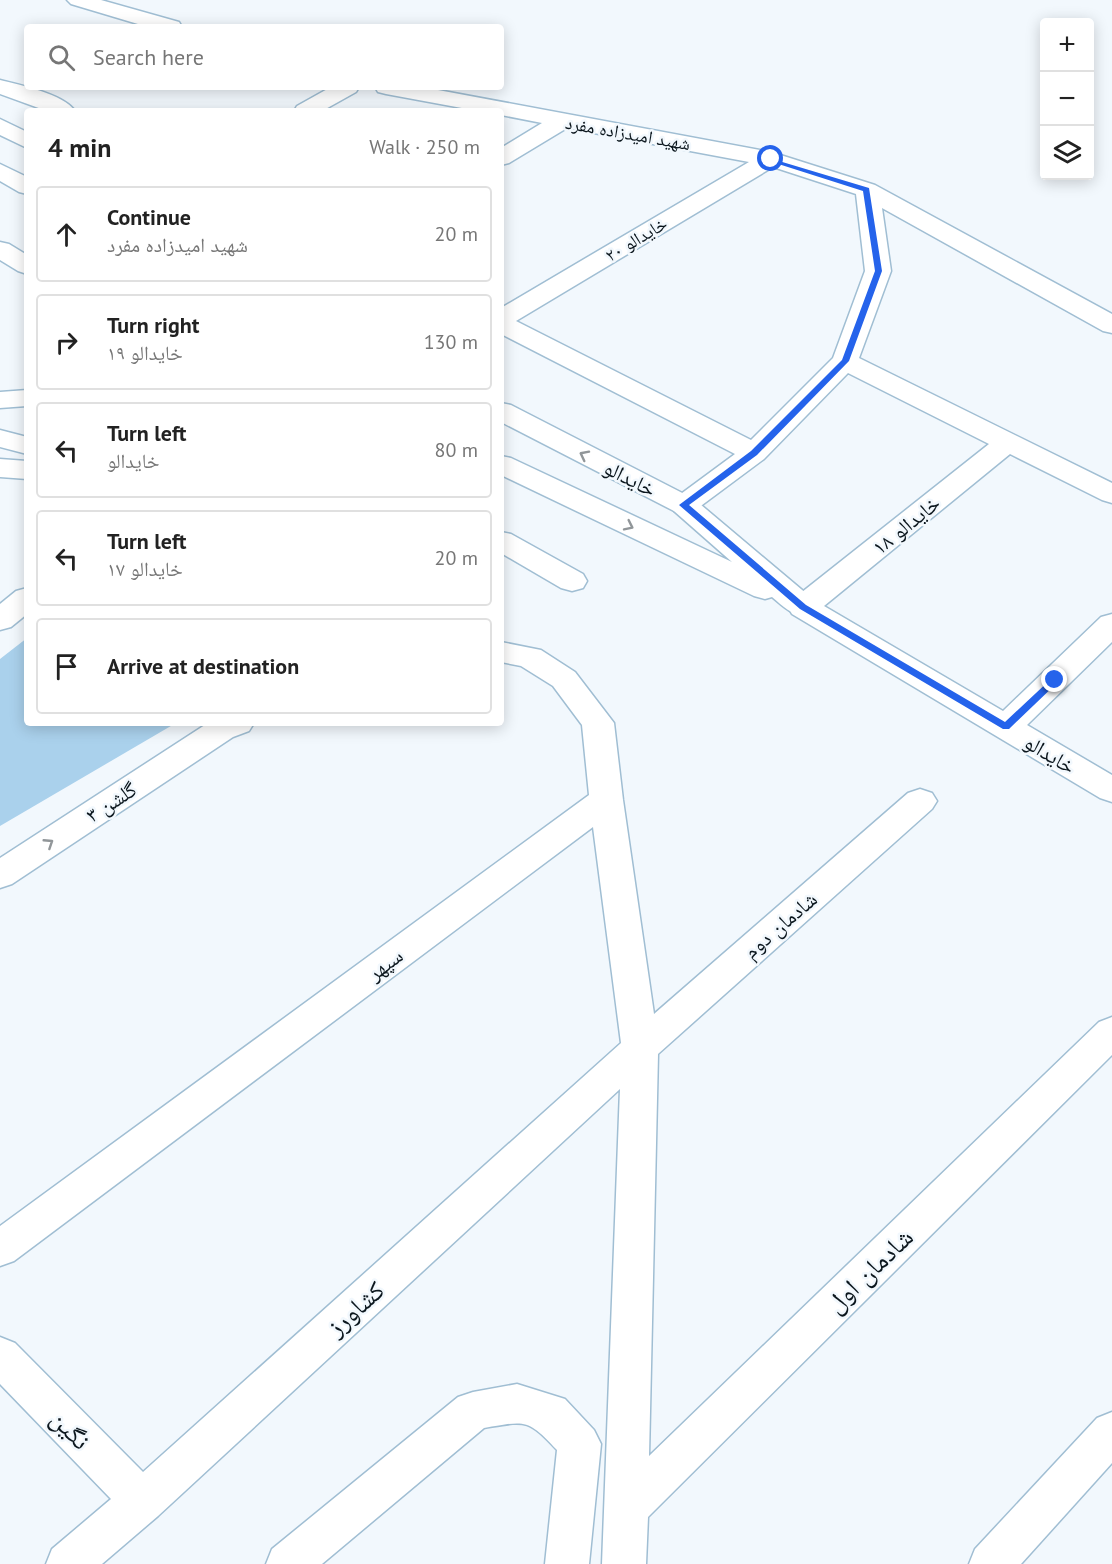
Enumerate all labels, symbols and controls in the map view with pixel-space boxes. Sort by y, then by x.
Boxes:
map controls [1040,18,1094,180]
button: + [1040,18,1094,72]
search box [24,24,504,90]
icon: search [45,41,78,74]
text: Search here [93,43,204,71]
button: − [1040,72,1094,126]
street label: شهید امیدزاده مفرد [564,111,692,155]
button: layers [1040,126,1094,180]
text: 4 min [48,131,111,164]
text: Walk · 250 m [369,134,480,160]
route start [757,145,783,171]
text: Continue [107,203,191,231]
street label: خایدالو ۲۰ [601,212,671,266]
icon: ahead [50,218,83,251]
text: 20 m [435,221,478,247]
text: شهید امیدزاده مفرد [107,232,248,258]
text: Turn right [107,311,199,339]
icon: right [50,326,83,359]
text: 130 m [424,329,478,355]
text: خایدالو ۱۹ [107,340,183,366]
text: Turn left [107,419,187,447]
icon: left [50,434,83,467]
text: 80 m [435,437,478,463]
text: خایدالو [107,448,159,474]
one-way arrow [579,450,590,462]
street label: خایدالو [599,453,661,503]
street label: خایدالو ۱۸ [867,489,945,561]
one-way arrow [623,519,634,530]
text: Turn left [107,527,187,555]
icon: left [50,542,83,575]
text: 20 m [435,545,478,571]
text: خایدالو ۱۷ [107,556,183,582]
icon: arrive [50,650,83,683]
text: Arrive at destination [107,652,299,680]
route end [1041,666,1067,692]
street label: خایدالو [1019,728,1081,780]
street label: گلشن ۳ [81,776,142,828]
one-way arrow [42,839,53,850]
street label: شادمان دوم [737,885,823,965]
street label: سپهر [361,942,408,987]
street label: شادمان اول [818,1220,920,1320]
street label: کشاورز [318,1273,391,1343]
street label: نگین [44,1402,98,1456]

